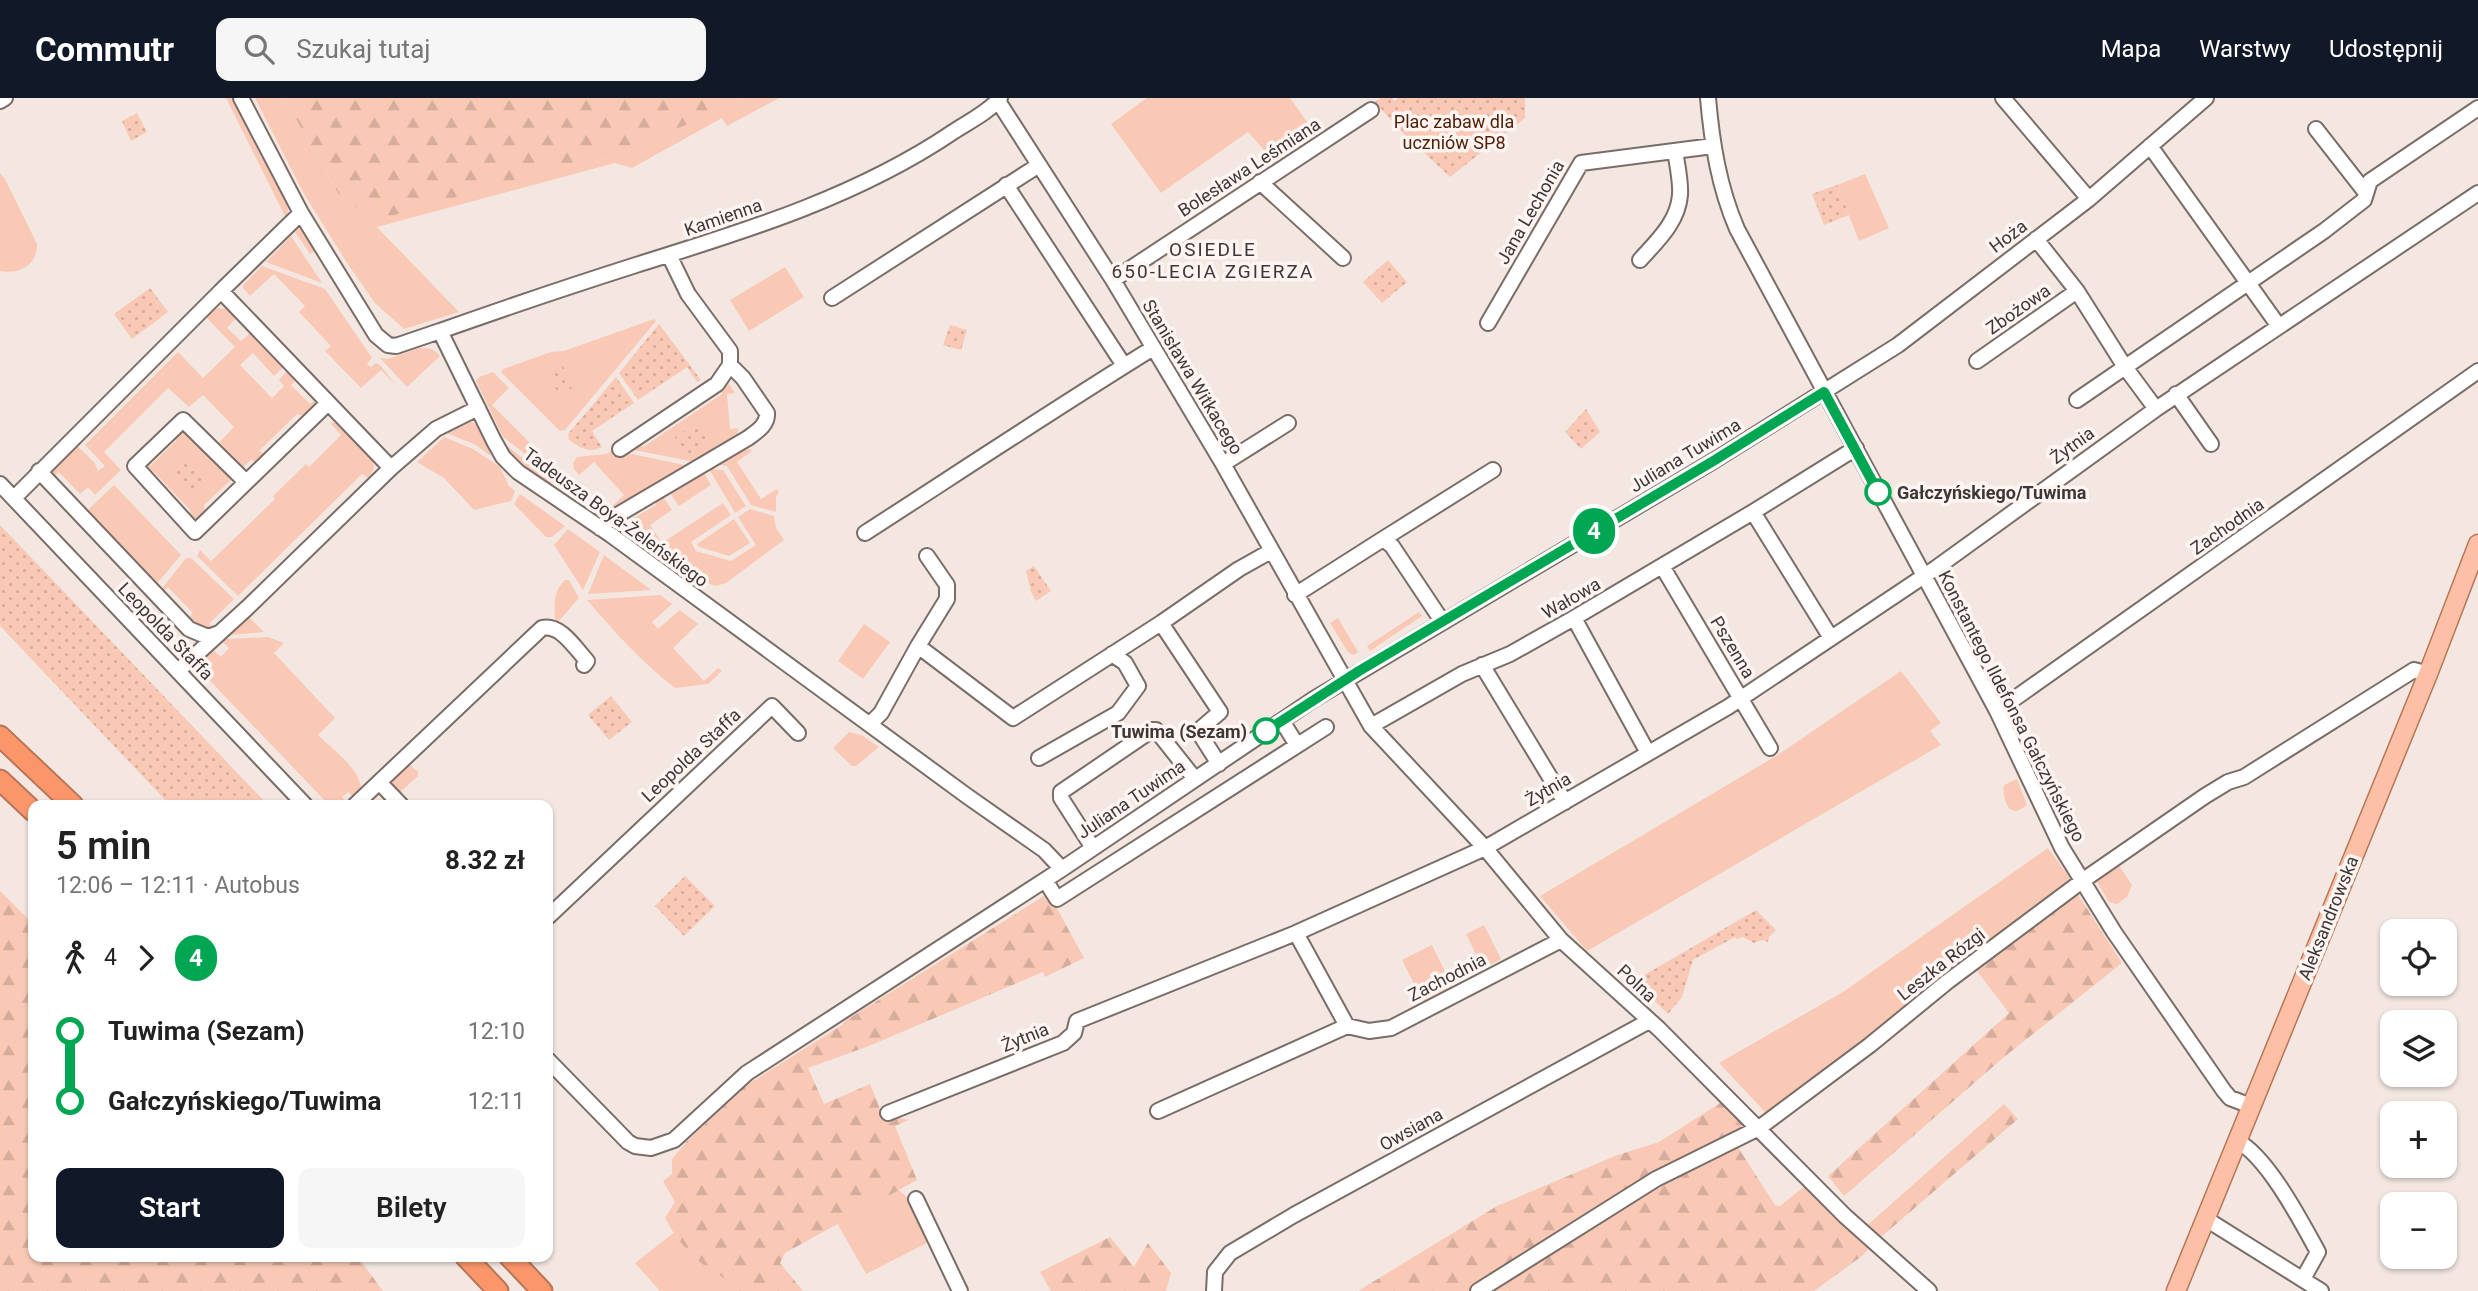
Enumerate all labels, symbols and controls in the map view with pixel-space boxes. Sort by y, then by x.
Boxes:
search box [216,18,706,81]
text: Commutr [35,30,174,69]
icon: search [240,30,278,68]
text: Szukaj tutaj [296,34,431,64]
text: Mapa [2101,35,2161,63]
text: Warstwy [2199,35,2291,63]
text: Udostępnij [2329,35,2443,63]
park label: Plac zabaw dla uczniów SP8 [1394,111,1514,153]
street label: Bolesława Leśmiana [1174,113,1324,221]
street label: Jana Lechonia [1492,156,1568,268]
street label: Kamienna [682,194,764,240]
street label: Hoża [1985,215,2031,257]
district label: OSIEDLE 650-LECIA ZGIERZA [1112,238,1314,283]
street label: Zbożowa [1982,279,2054,339]
street label: Stanisława Witkacego [1138,296,1248,458]
street label: Juliana Tuwima [1626,414,1744,496]
street label: Żytnia [2046,422,2098,468]
street label: Tadeusza Boya-Żeleńskiego [520,443,712,591]
marker: Gałczyńskiego/Tuwima [1865,479,1891,505]
place label: Gałczyńskiego/Tuwima [1897,482,2087,503]
street label: Zachodnia [2186,493,2268,559]
line badge: 4 [1571,508,1617,554]
text: 4 [1587,517,1601,545]
street label: Konstantego Ildefonsa Gałczyńskiego [1934,567,2090,845]
street label: Wałowa [1538,573,1604,623]
street label: Leopolda Staffa [114,578,218,684]
street label: Pszenna [1706,612,1760,682]
street label: Leopolda Staffa [637,704,745,806]
marker: Tuwima (Sezam) [1253,718,1279,744]
place label: Tuwima (Sezam) [1111,721,1247,743]
street label: Juliana Tuwima [1073,755,1189,843]
street label: Żytnia [1522,768,1574,810]
text: 5 min [56,824,151,868]
text: 8.32 zł [445,845,525,875]
street label: Aleksandrowska [2294,853,2362,983]
text: 12:06 – 12:11 · Autobus [56,872,300,899]
map controls [2380,919,2457,1269]
button: locate [2380,919,2457,996]
street label: Leszka Rózgi [1893,923,1989,1005]
icon: walk [56,939,94,977]
icon: forward [127,939,165,977]
text: 4 [104,944,117,971]
text: 4 [189,944,203,972]
street label: Zachodnia [1405,948,1489,1006]
street label: Polna [1613,960,1661,1006]
button: layers [2380,1010,2457,1087]
text: Tuwima (Sezam) [108,1016,305,1046]
text: 12:10 [468,1018,525,1045]
street label: Żytnia [998,1018,1052,1056]
text: Gałczyńskiego/Tuwima [108,1086,382,1116]
text: 12:11 [468,1088,525,1115]
button: + [2380,1101,2457,1178]
street label: Owsiana [1376,1103,1446,1155]
button: Start [56,1168,284,1248]
button: Bilety [298,1168,525,1248]
button: − [2380,1192,2457,1269]

